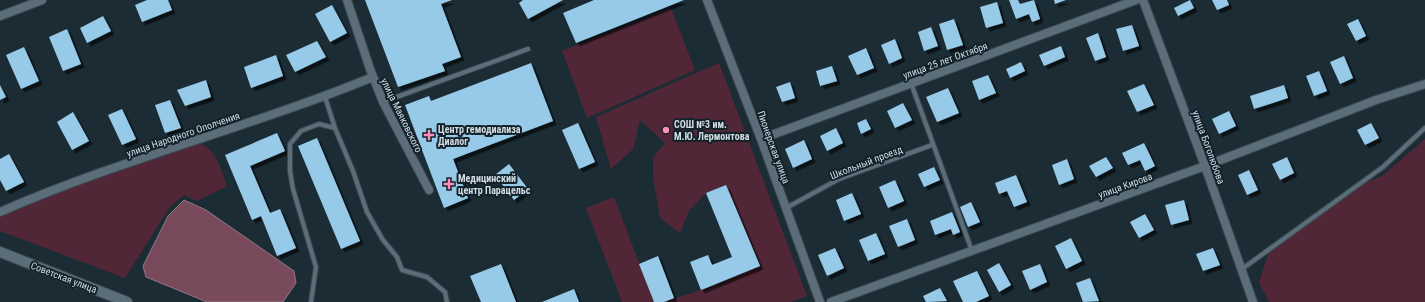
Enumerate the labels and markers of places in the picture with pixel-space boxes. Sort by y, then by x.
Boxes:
place label: СОШ №3 им. М.Ю. Лермонтова [674,119,750,142]
place label: Центр гемодиализа Диалог [438,124,521,147]
marker: СОШ №3 им. М.Ю. Лермонтова [661,125,671,135]
marker: Центр гемодиализа Диалог [423,129,435,141]
place label: Медицинский центр Парацельс [458,173,531,196]
marker: Медицинский центр Парацельс [443,178,455,190]

